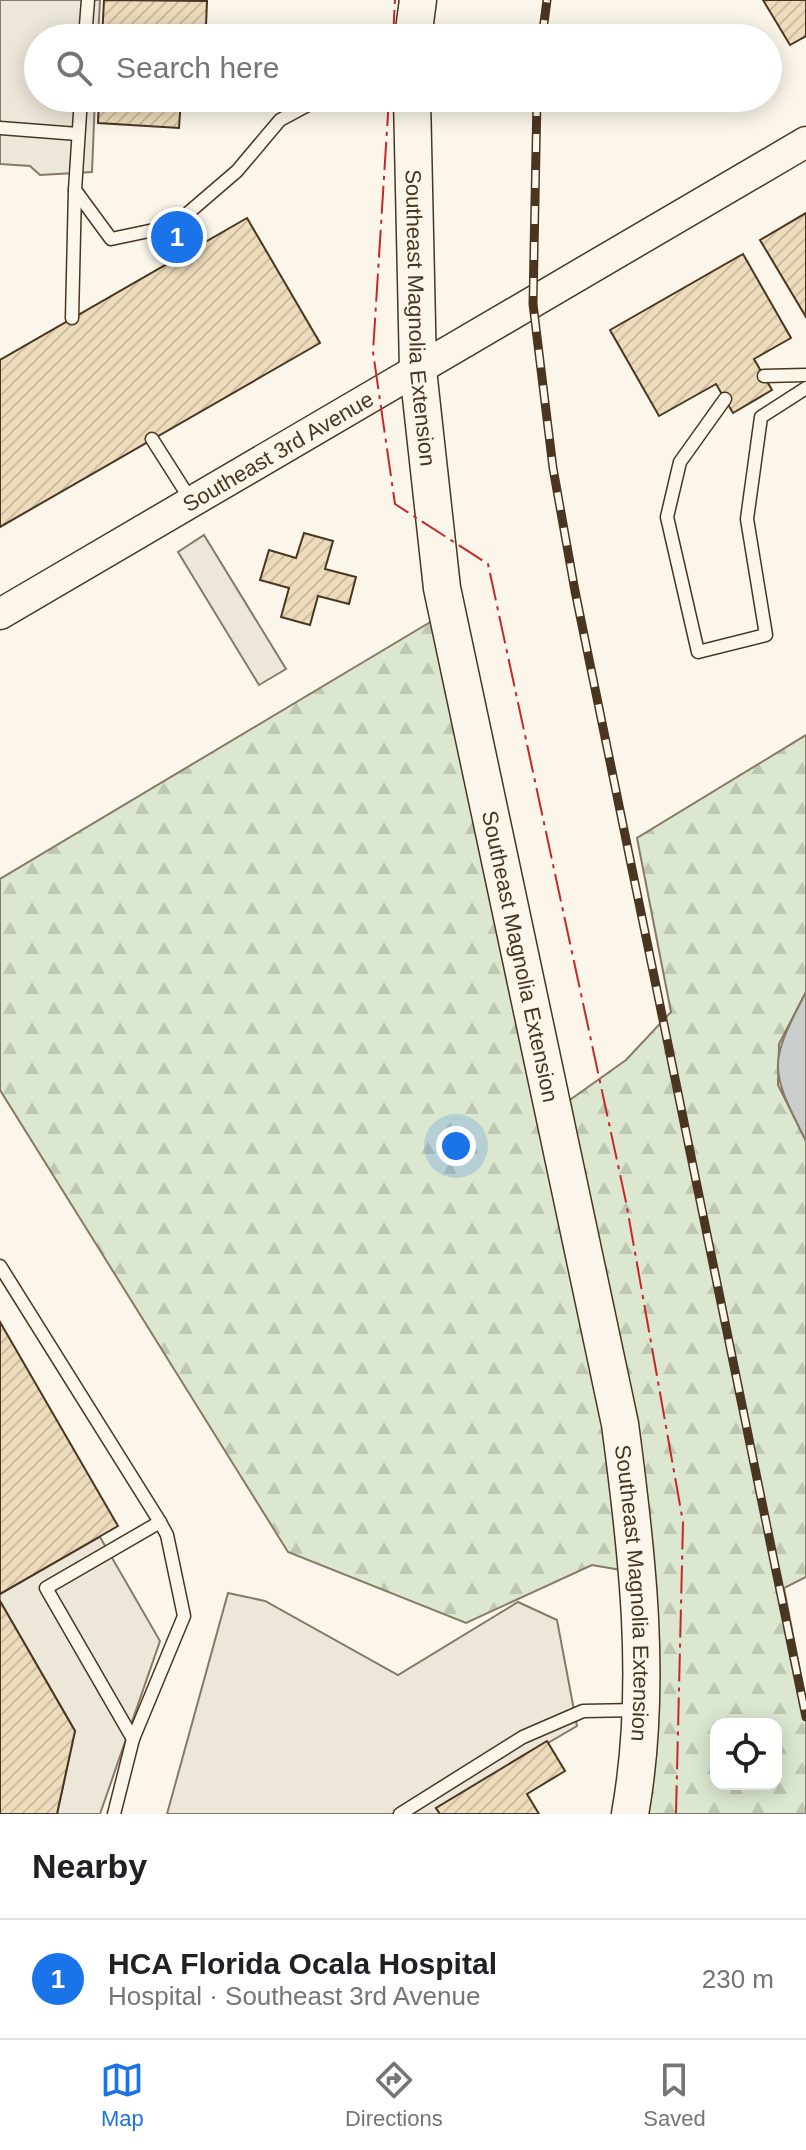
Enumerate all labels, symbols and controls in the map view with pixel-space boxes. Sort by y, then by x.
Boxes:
search box [24,24,782,112]
icon: search [52,46,96,90]
text: Search here [116,51,279,84]
street label: Southeast Magnolia Extension [401,169,441,468]
pin: 1 [151,207,203,267]
street label: Southeast 3rd Avenue [178,386,378,517]
street label: Southeast Magnolia Extension [477,808,563,1105]
your location [436,1126,476,1166]
street label: Southeast Magnolia Extension [610,1443,653,1742]
map controls [710,1718,782,1790]
button: locate [710,1718,782,1790]
text: Nearby [32,1847,147,1885]
text: HCA Florida Ocala Hospital [108,1947,497,1980]
text: 1 [51,1964,65,1994]
text: 230 m [702,1964,774,1994]
text: Hospital · Southeast 3rd Avenue [108,1981,480,2011]
tab: Map [100,2058,144,2132]
tab: Directions [345,2058,443,2132]
tab: Saved [643,2058,706,2132]

